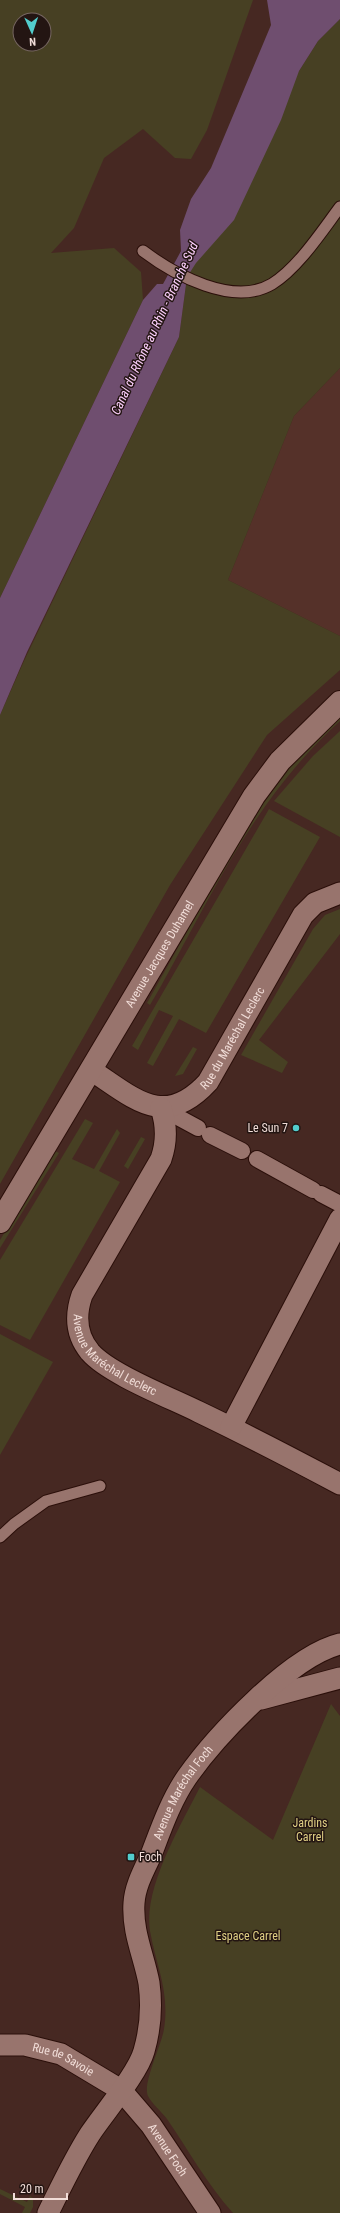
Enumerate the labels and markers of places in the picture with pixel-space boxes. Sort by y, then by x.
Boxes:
place label: Le Sun 7 [247,1121,288,1135]
marker: Le Sun 7 [291,1123,301,1133]
place label: Foch [139,1850,162,1864]
marker: Foch [126,1852,136,1862]

